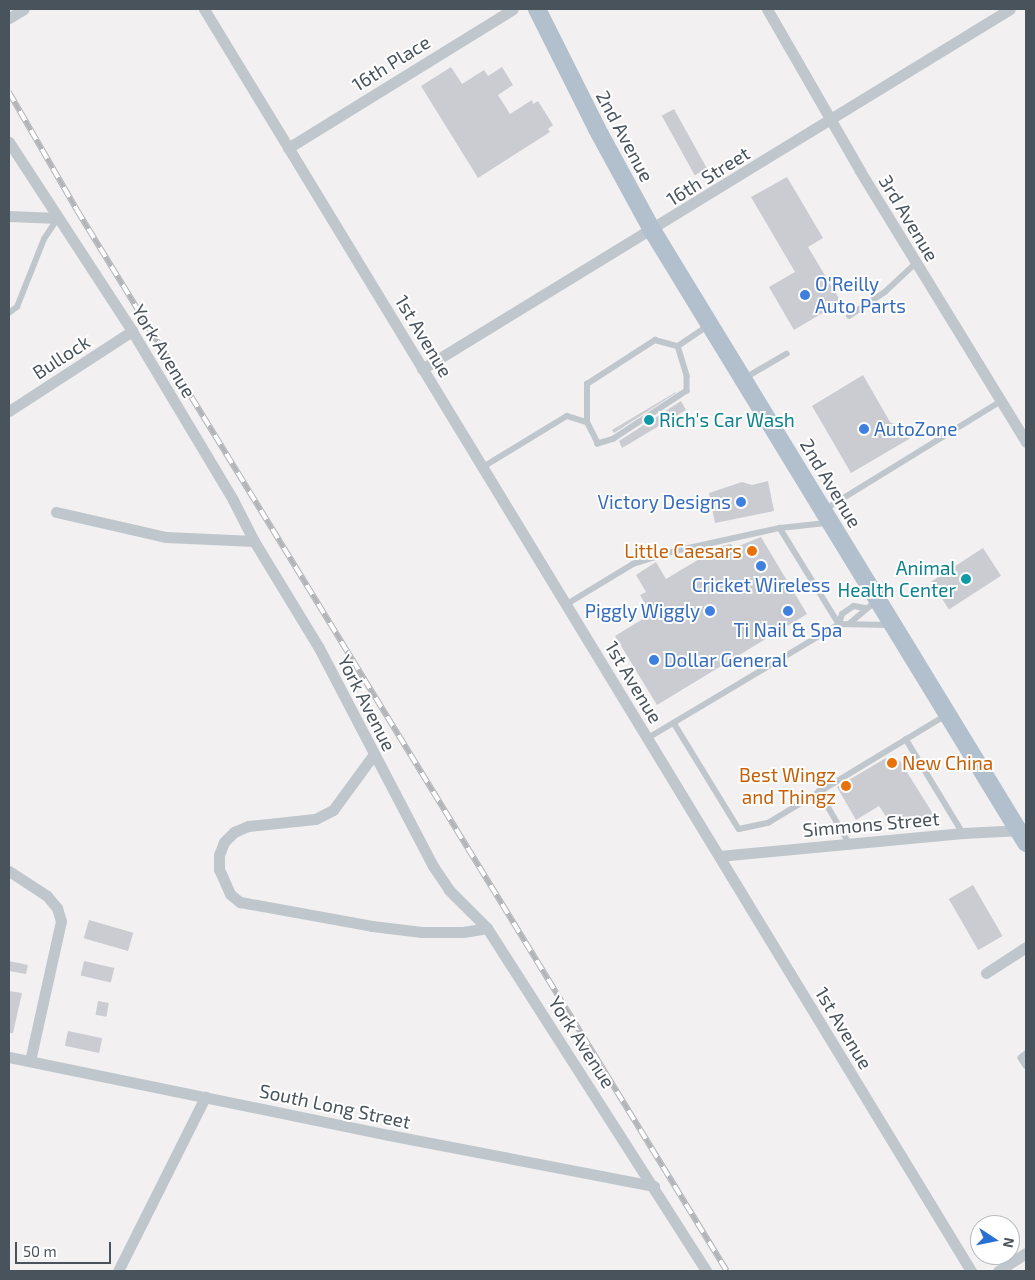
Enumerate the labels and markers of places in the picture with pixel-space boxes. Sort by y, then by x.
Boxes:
place label: O'Reilly Auto Parts [815,273,906,317]
marker: O'Reilly Auto Parts [799,289,811,301]
place label: Rich's Car Wash [659,409,795,431]
marker: Rich's Car Wash [643,414,655,426]
place label: AutoZone [874,418,957,440]
marker: AutoZone [858,423,870,435]
place label: Victory Designs [597,491,731,513]
marker: Victory Designs [735,496,747,508]
place label: Little Caesars [624,540,742,562]
marker: Little Caesars [746,545,758,557]
place label: Animal Health Center [838,557,956,601]
marker: Cricket Wireless [755,560,767,572]
marker: Animal Health Center [960,573,972,585]
place label: Cricket Wireless [692,574,830,596]
place label: Piggly Wiggly [584,600,700,622]
marker: Piggly Wiggly [704,605,716,617]
marker: Ti Nail & Spa [782,605,794,617]
place label: Ti Nail & Spa [733,619,843,641]
place label: Dollar General [664,649,788,671]
marker: Dollar General [648,654,660,666]
place label: New China [902,752,994,774]
marker: New China [886,757,898,769]
place label: Best Wingz and Thingz [739,764,836,808]
marker: Best Wingz and Thingz [840,780,852,792]

